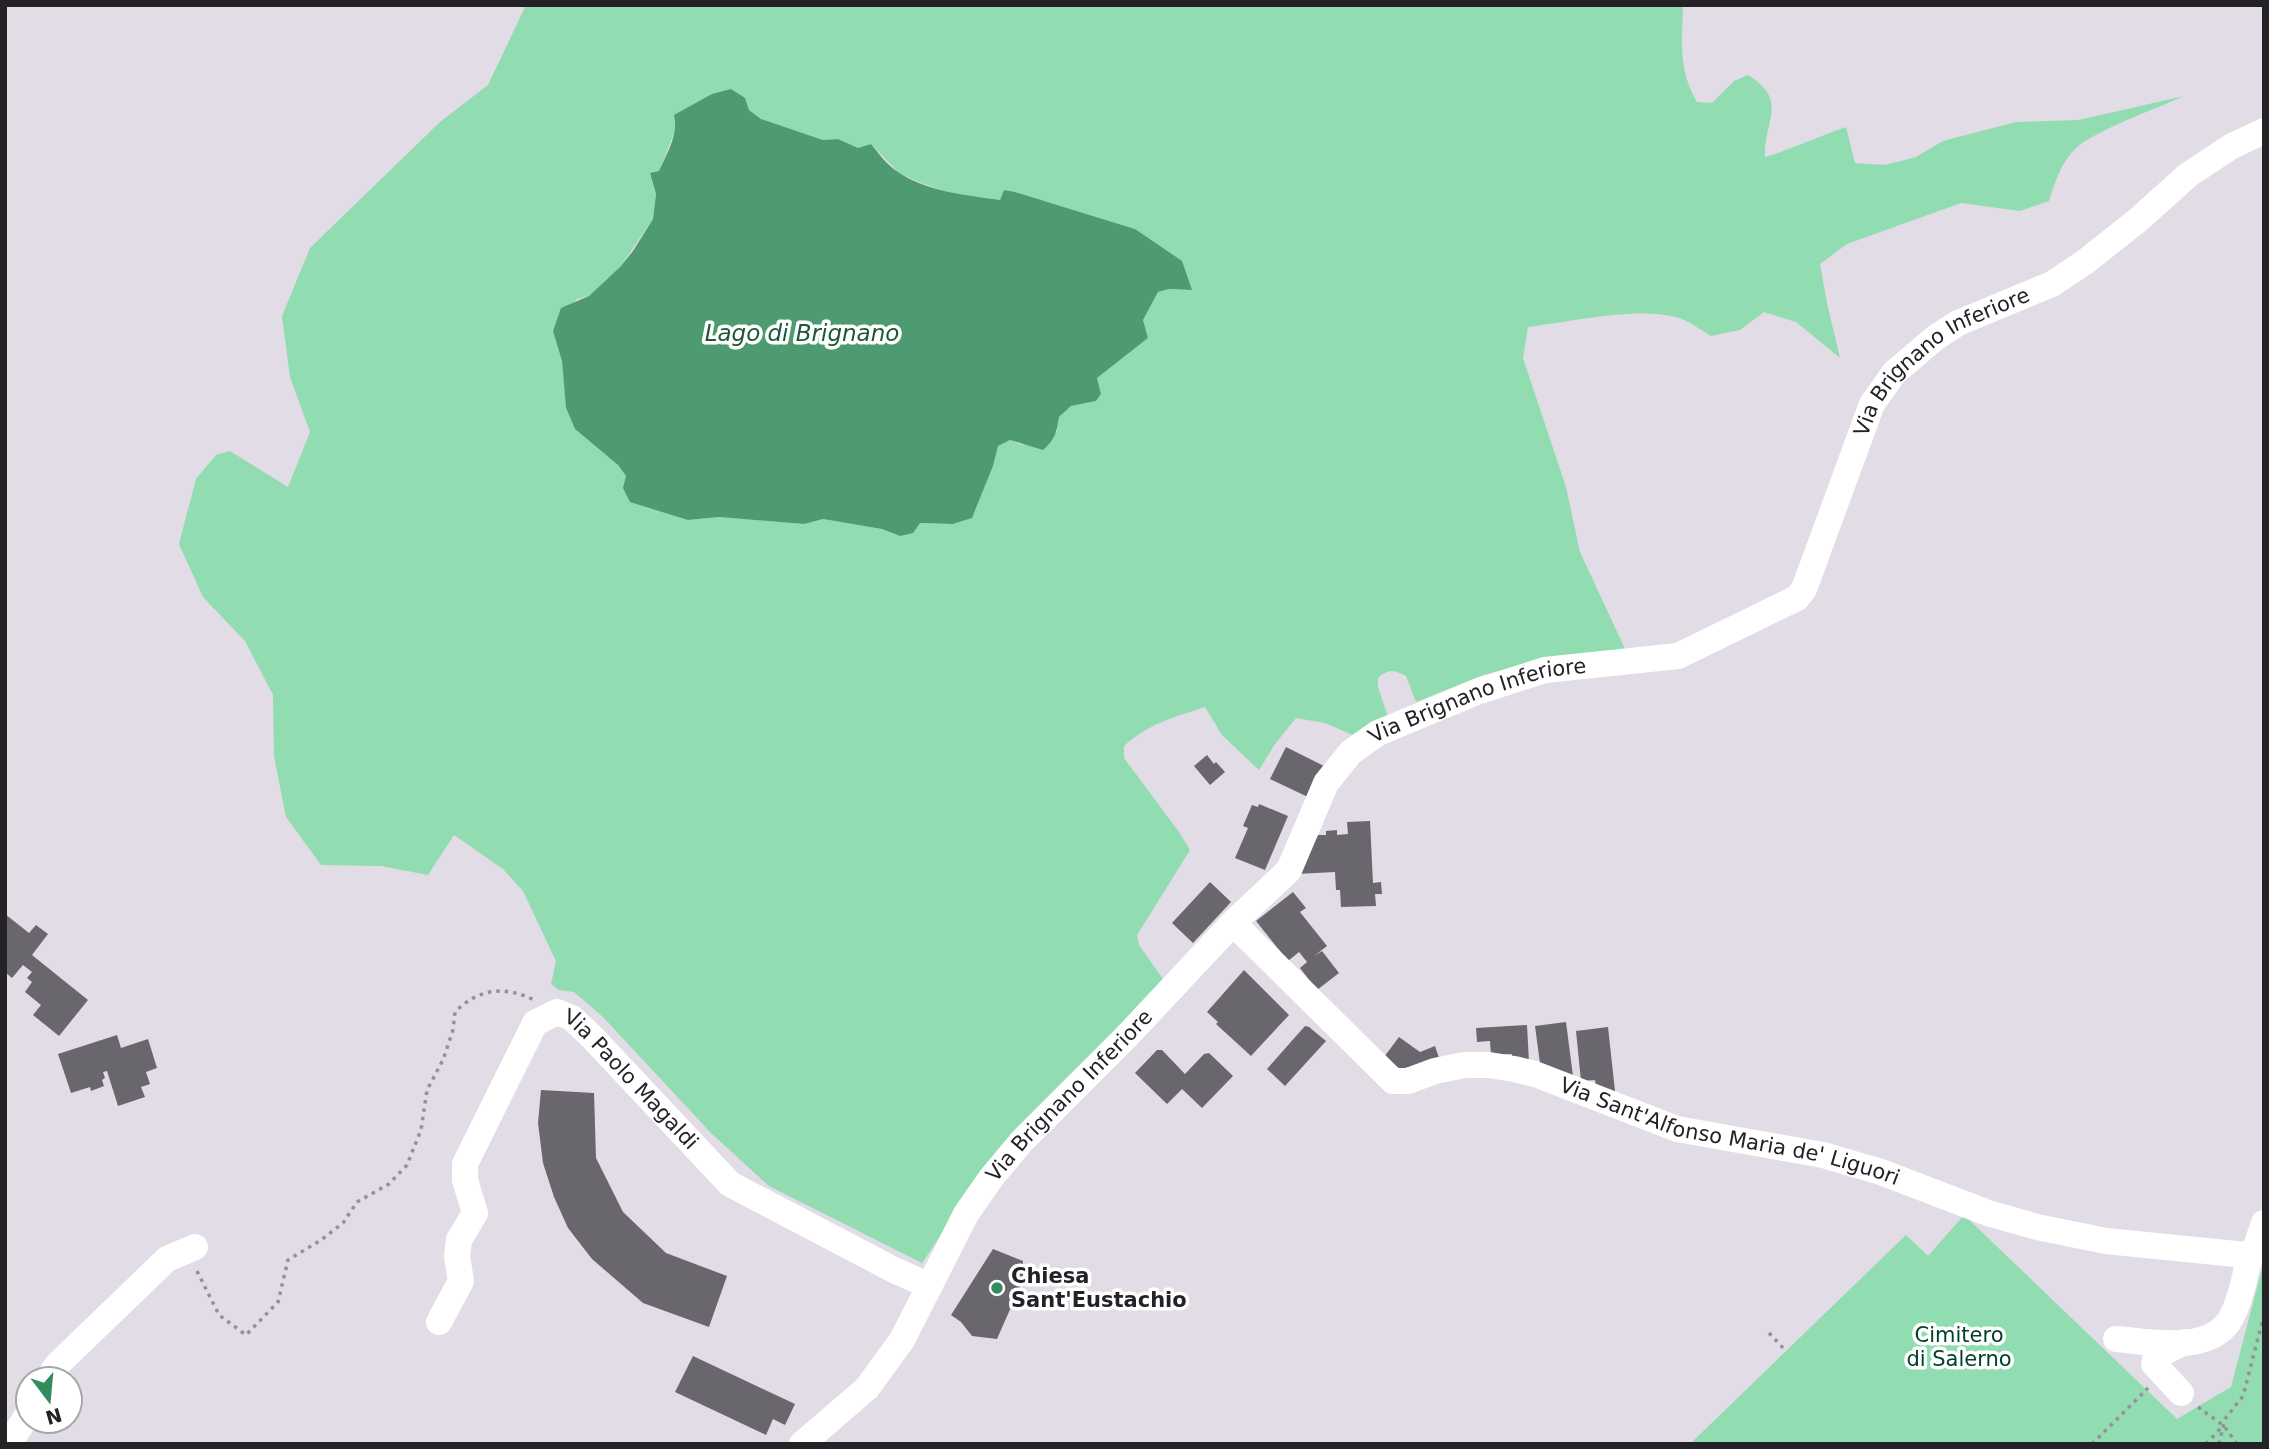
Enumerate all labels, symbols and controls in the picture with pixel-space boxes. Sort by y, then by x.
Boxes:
street label: Via Brignano Inferiore [1849,283,2033,439]
water label: Lago di Brignano [705,320,899,346]
street label: Via Brignano Inferiore [1364,654,1587,748]
street label: Via Paolo Magaldi [561,1004,703,1154]
street label: Via Brignano Inferiore [981,1005,1157,1186]
street label: Via Sant'Alfonso Maria de' Liguori [1556,1073,1903,1190]
place label: Chiesa Sant'Eustachio [1011,1264,1187,1312]
marker: Chiesa Sant'Eustachio [989,1280,1005,1296]
park label: Cimitero di Salerno [1906,1323,2012,1371]
north arrow [14,1365,84,1435]
text: N [43,1404,64,1429]

